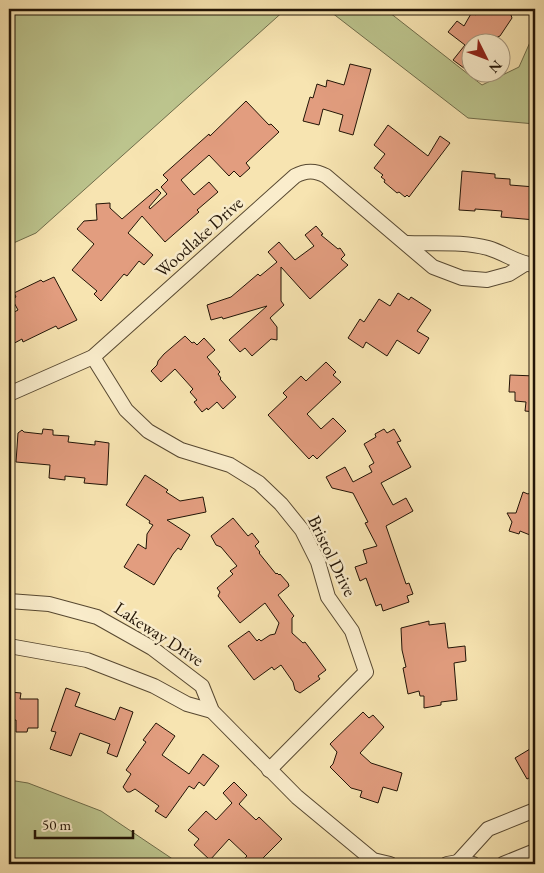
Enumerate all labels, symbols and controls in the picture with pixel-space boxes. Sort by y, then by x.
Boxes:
north arrow [462,32,512,82]
text: N [485,56,506,77]
street label: Woodlake Drive [150,191,247,282]
street label: Bristol Drive [303,511,362,600]
street label: Lakeway Drive [110,596,208,671]
scale bar [35,808,132,840]
text: 50 m [42,815,71,834]

